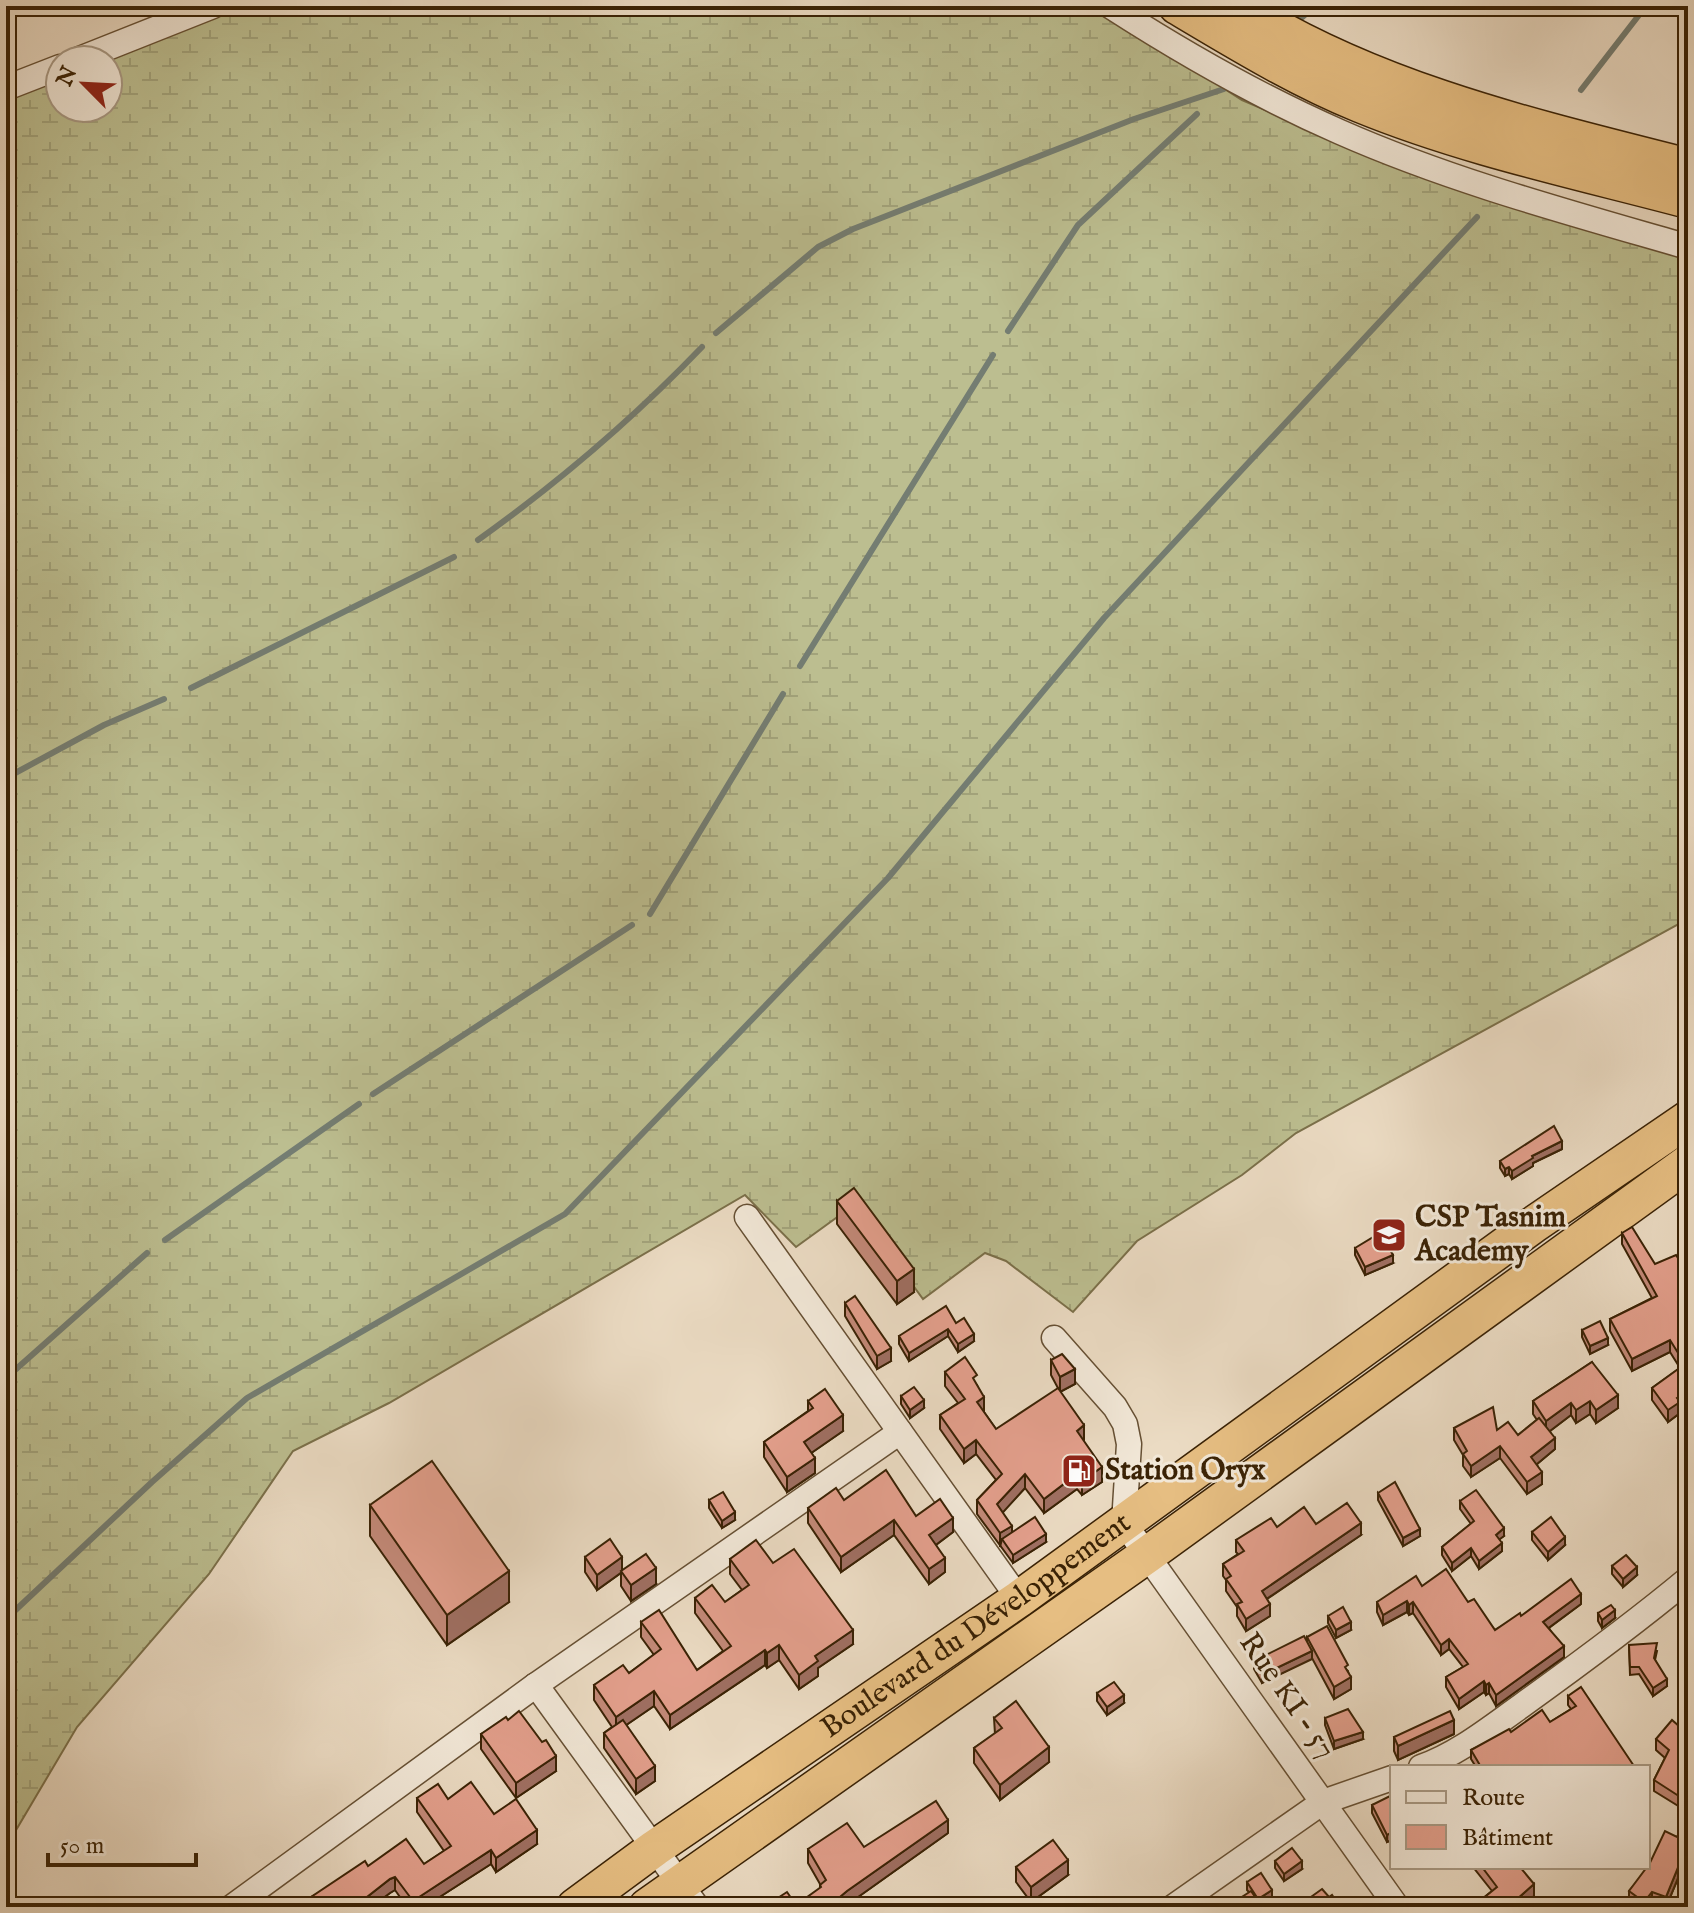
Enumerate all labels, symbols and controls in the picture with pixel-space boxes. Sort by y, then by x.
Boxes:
north arrow [44,44,124,124]
text: N [50,62,84,92]
place label: CSP Tasnim Academy [1414,1199,1566,1271]
school or university icon: CSP Tasnim Academy [1370,1216,1408,1254]
fuel station icon: Station Oryx [1060,1452,1098,1490]
place label: Station Oryx [1105,1452,1266,1490]
street label: Boulevard du Développement [814,1505,1139,1748]
street label: Rue KI - 57 [1230,1626,1344,1766]
legend [1390,1765,1650,1869]
text: Route [1462,1783,1525,1814]
scale bar [48,1817,196,1867]
text: Bâtiment [1462,1823,1553,1854]
text: 50 m [60,1831,104,1862]

